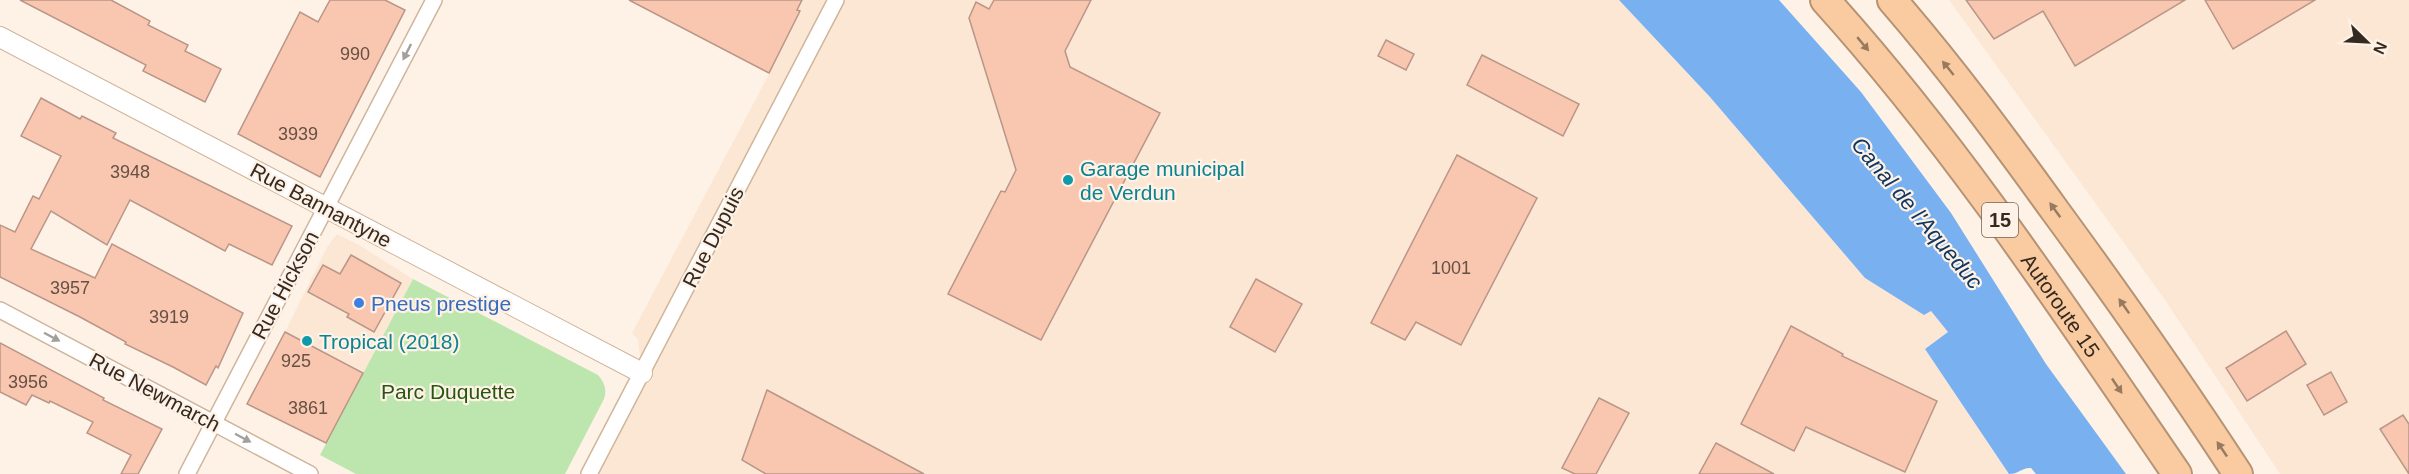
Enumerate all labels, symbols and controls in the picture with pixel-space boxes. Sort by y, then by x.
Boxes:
north arrow [2337,12,2397,72]
one-way arrow [1856,36,1869,51]
text: N [2370,39,2390,57]
one-way arrow [402,43,412,61]
house number: 990 [340,44,370,64]
one-way arrow [1942,60,1955,76]
house number: 3939 [278,124,318,144]
water label: Canal de l'Aqueduc [1846,132,1988,294]
place label: Garage municipal de Verdun [1080,157,1245,204]
street label: Rue Bannantyne [247,158,395,252]
house number: 3948 [110,162,150,182]
marker: Garage municipal de Verdun [1061,173,1075,187]
street label: Rue Dupuis [678,183,748,291]
road number: 15 [1982,203,2018,237]
one-way arrow [2049,203,2061,219]
street label: Rue Hickson [247,227,323,343]
street label: Autoroute 15 [2017,249,2105,361]
house number: 1001 [1431,258,1471,278]
house number: 3957 [50,278,90,298]
place label: Pneus prestige [371,292,511,315]
marker: Pneus prestige [352,296,366,310]
one-way arrow [2118,298,2130,314]
house number: 3919 [149,307,189,327]
place label: Tropical (2018) [319,330,459,353]
one-way arrow [43,333,60,342]
marker: Tropical (2018) [300,334,314,348]
street label: Rue Newmarch [86,348,224,436]
house number: 925 [281,351,311,371]
house number: 3956 [8,372,48,392]
one-way arrow [2111,378,2122,394]
park label: Parc Duquette [381,380,515,403]
house number: 3861 [288,398,328,418]
one-way arrow [235,433,252,443]
one-way arrow [2216,440,2227,457]

